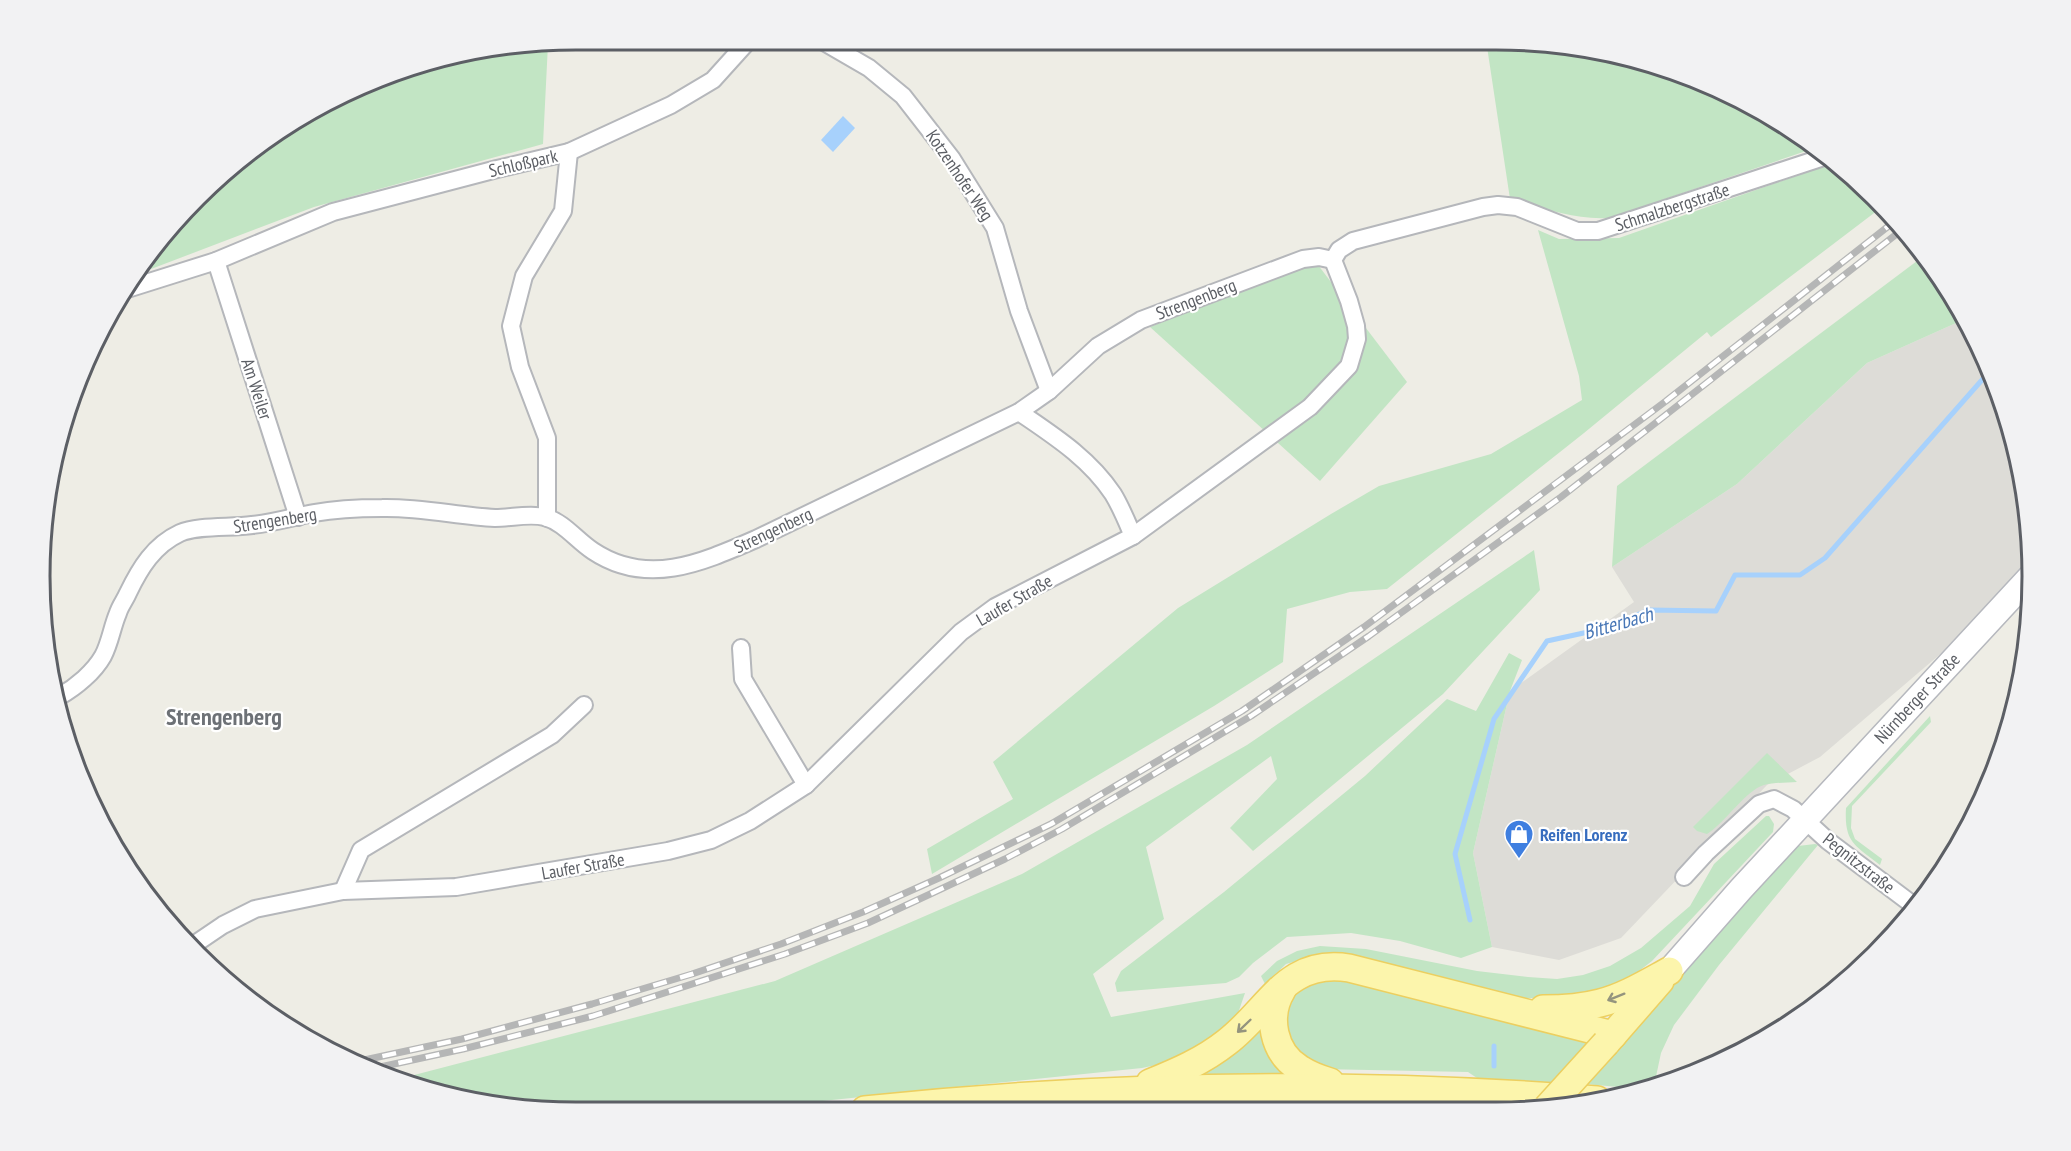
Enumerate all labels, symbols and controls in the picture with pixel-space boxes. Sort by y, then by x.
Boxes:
street label: Kotzenhofer Weg [921,125,999,225]
street label: Schloßpark [486,144,560,182]
street label: Schmalzbergstraße [1612,178,1732,236]
street label: Strengenberg [1153,273,1239,325]
street label: Am Weiler [236,355,278,423]
street label: Strengenberg [232,502,318,538]
street label: Strengenberg [730,502,816,558]
street label: Laufer Straße [972,569,1056,631]
water label: Bitterbach [1580,600,1657,645]
street label: Nürnberger Straße [1869,648,1965,748]
district label: Strengenberg [166,701,282,732]
shop icon: Reifen Lorenz [1503,818,1535,860]
place label: Reifen Lorenz [1540,823,1628,846]
street label: Pegnitzstraße [1818,828,1900,898]
street label: Laufer Straße [540,847,626,885]
one-way arrow [1608,992,1626,1003]
one-way arrow [1237,1019,1252,1033]

